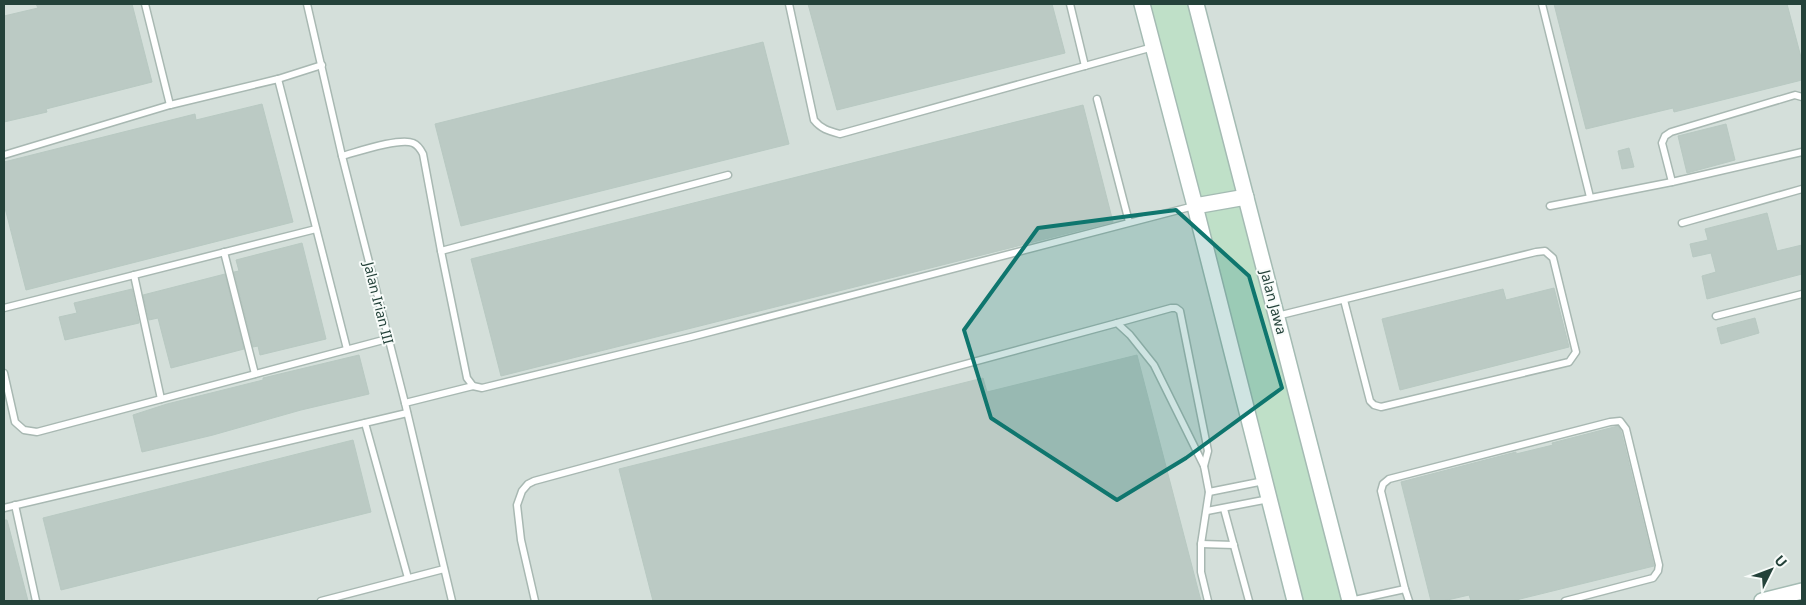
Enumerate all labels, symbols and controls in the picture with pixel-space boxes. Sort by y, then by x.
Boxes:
street label: Jalan Irian III [359,258,398,346]
street label: Jalan Jawa [1256,266,1292,336]
north arrow [1746,545,1796,595]
text: U [1770,551,1792,571]

